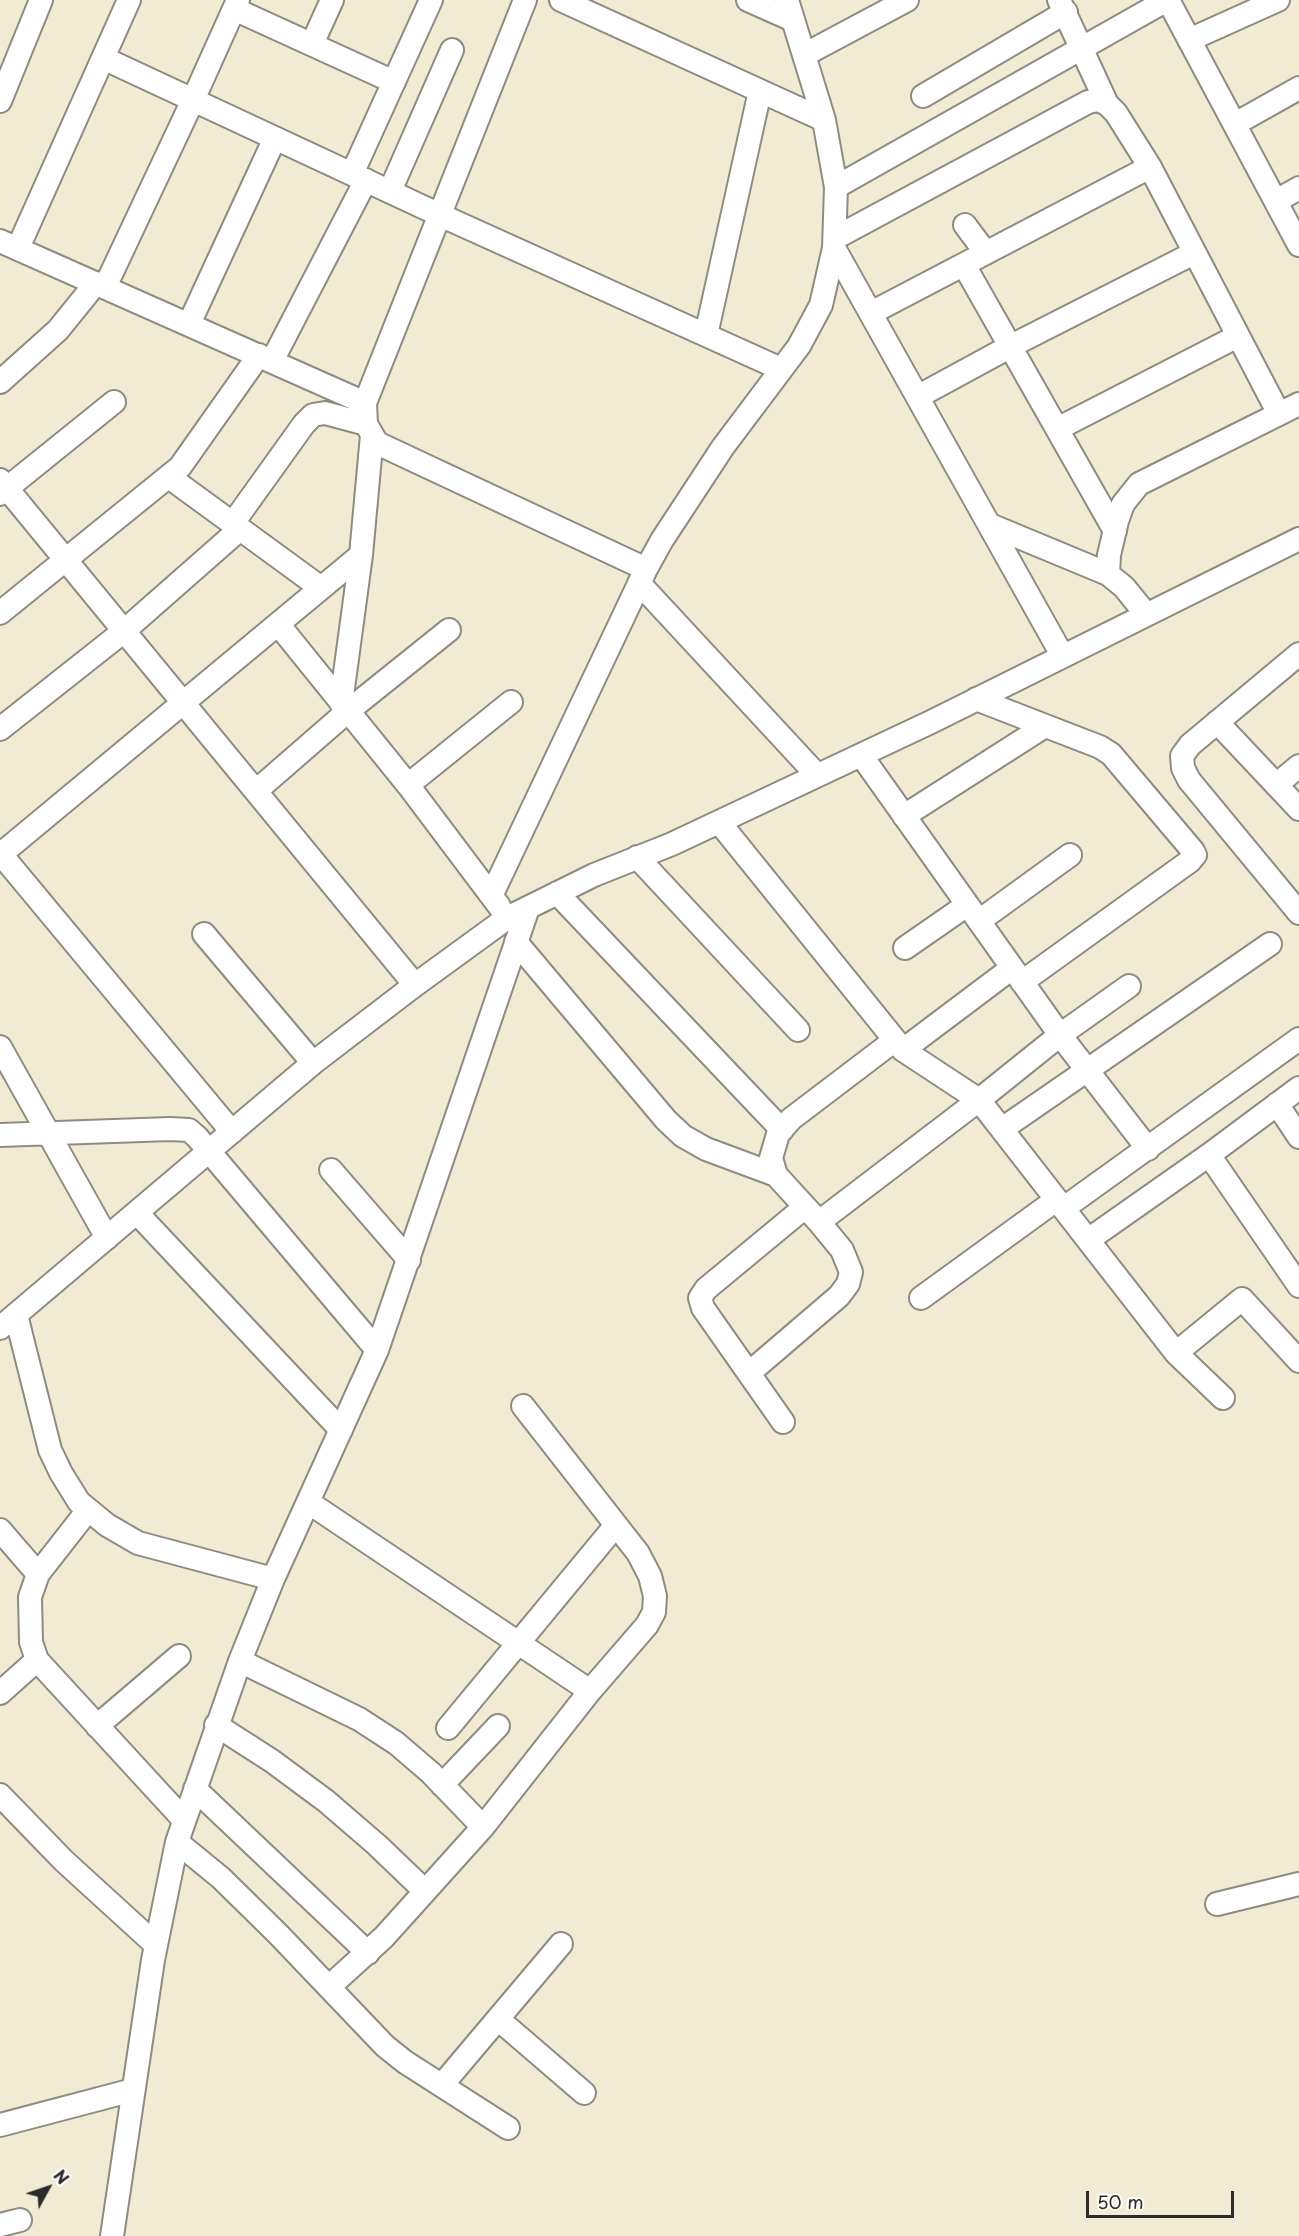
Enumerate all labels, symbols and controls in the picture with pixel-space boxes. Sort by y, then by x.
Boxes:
north arrow [18,2158,78,2218]
text: N [49,2164,75,2189]
scale bar [1089,2179,1238,2217]
text: 50 m [1097,2188,1144,2215]

